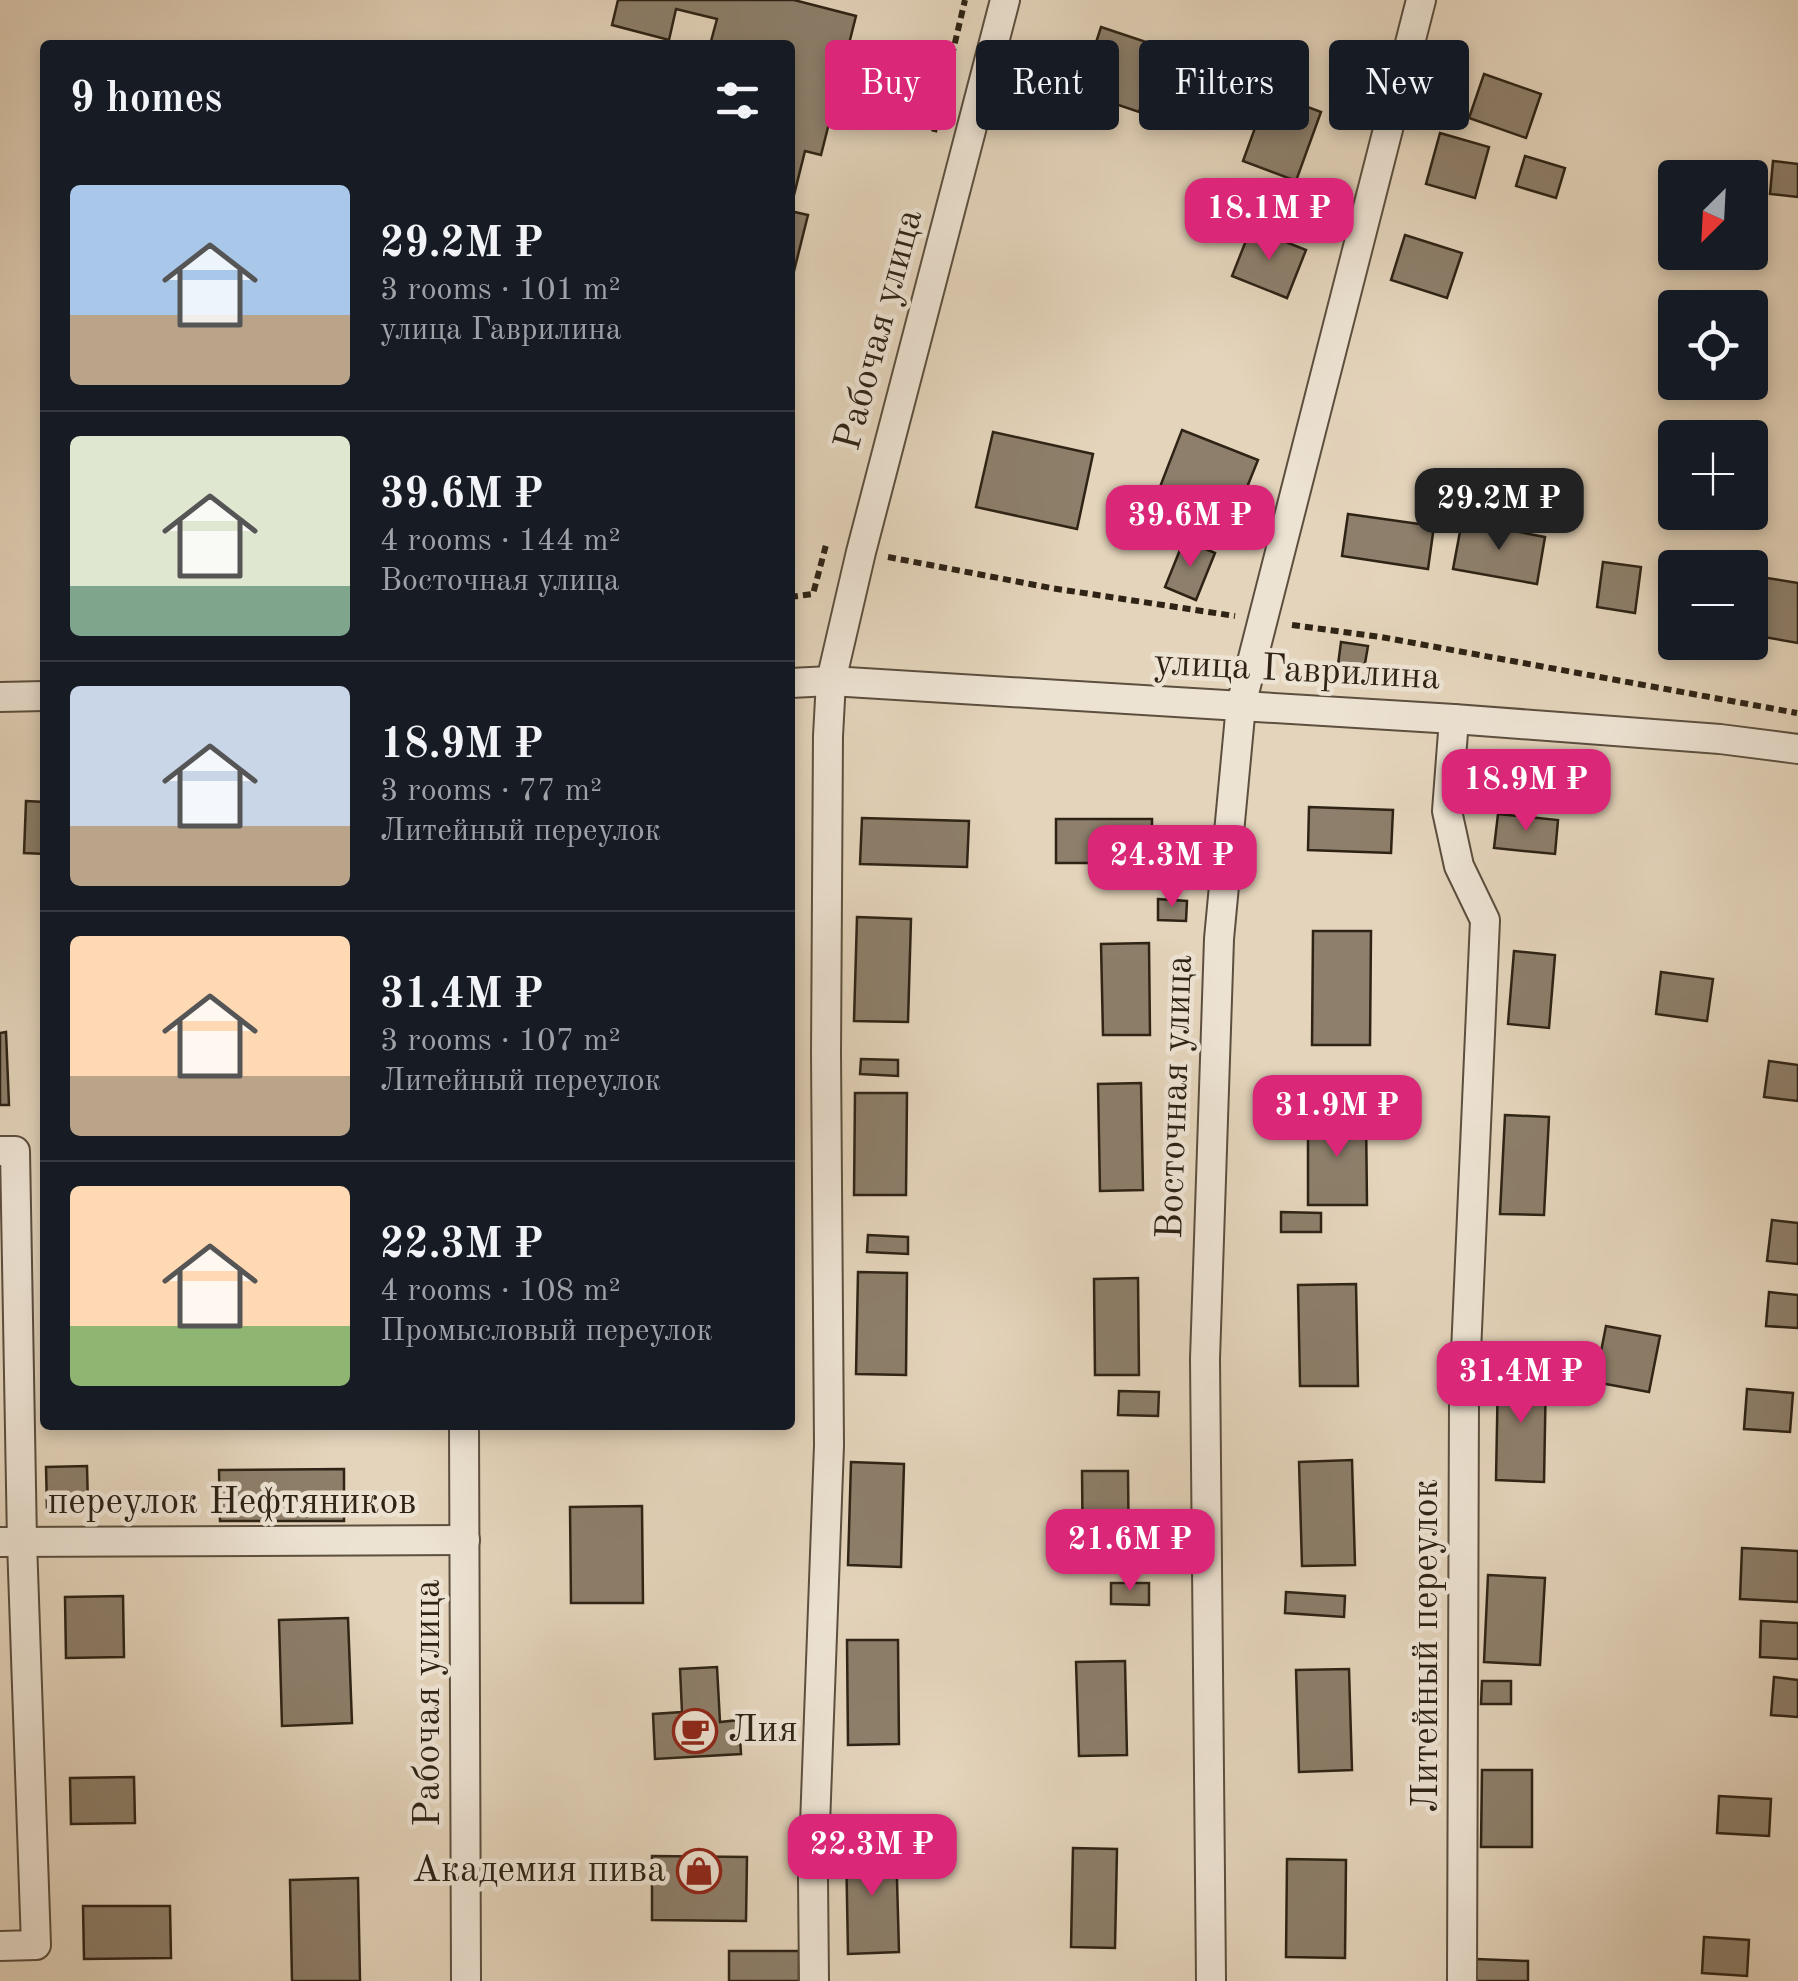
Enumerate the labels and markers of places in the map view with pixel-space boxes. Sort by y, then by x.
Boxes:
pin: 18.1M ₽ [1177,178,1361,263]
pin: 29.2M ₽ [1407,468,1591,553]
pin: 39.6M ₽ [1098,485,1282,570]
pin: 18.9M ₽ [1434,749,1618,834]
pin: 24.3M ₽ [1080,825,1264,910]
pin: 31.9M ₽ [1245,1075,1429,1160]
pin: 31.4M ₽ [1429,1341,1613,1426]
pin: 21.6M ₽ [1038,1509,1222,1594]
cafe icon: Лия [672,1708,718,1754]
place label: Лия [728,1712,798,1750]
pin: 22.3M ₽ [780,1814,964,1899]
shop icon: Академия пива [676,1848,722,1894]
place label: Академия пива [412,1852,666,1890]

